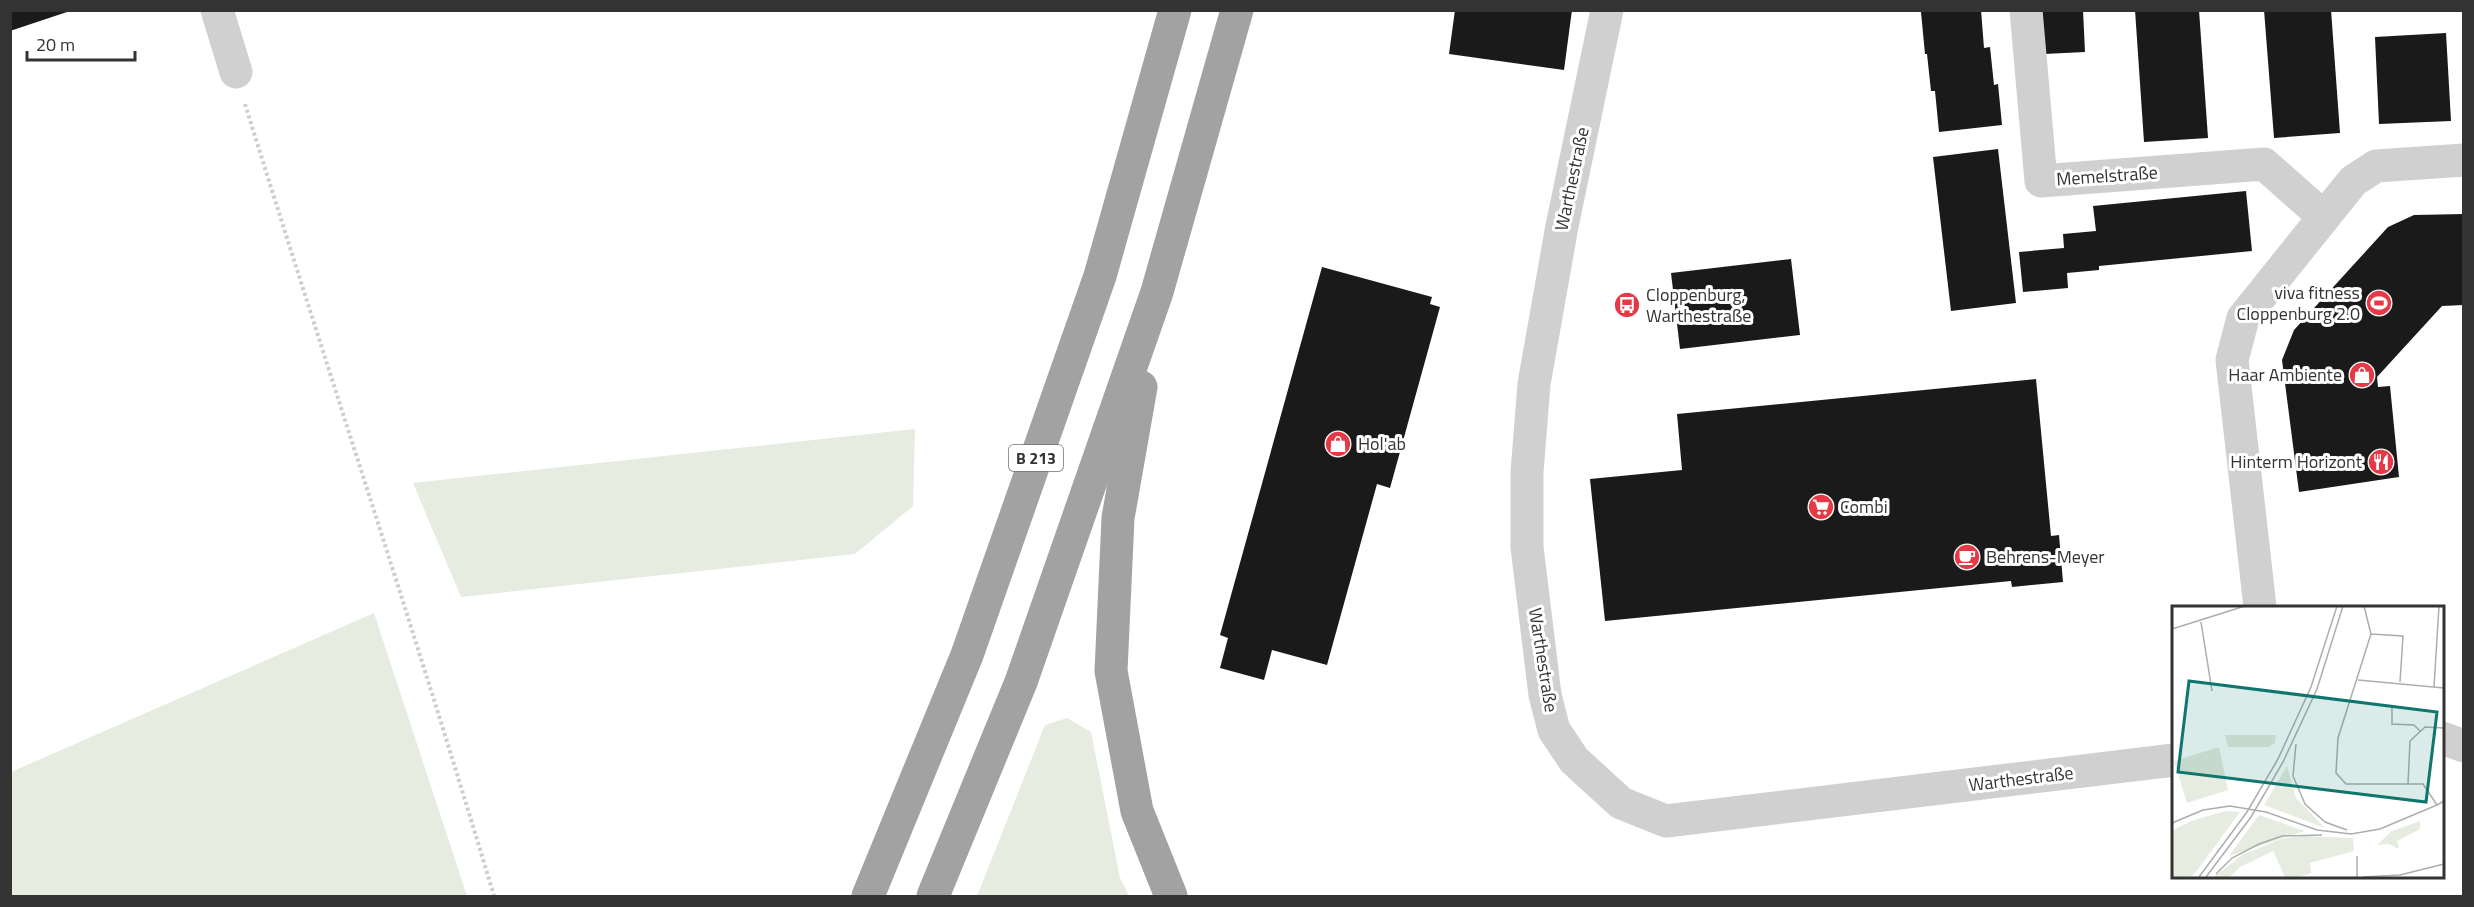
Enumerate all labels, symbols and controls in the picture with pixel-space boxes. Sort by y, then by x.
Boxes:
scale bar [27,24,135,62]
text: 20 m [36,31,75,58]
street label: Warthestraße [1547,125,1596,233]
street label: Memelstraße [2055,158,2159,193]
place label: viva fitness Cloppenburg 2.0 [2236,279,2360,327]
place label: Cloppenburg, Warthestraße [1646,281,1751,329]
sports icon: viva fitness Cloppenburg 2.0 [2364,288,2394,318]
bus stop icon: Cloppenburg, Warthestraße [1612,290,1642,320]
shop icon: Haar Ambiente [2347,360,2377,390]
place label: Haar Ambiente [2228,361,2342,388]
shop icon: Hol'ab [1323,429,1353,459]
place label: Hol'ab [1358,430,1406,457]
road number: B 213 [1009,445,1063,471]
restaurant icon: Hinterm Horizont [2366,447,2396,477]
place label: Hinterm Horizont [2230,448,2363,475]
supermarket icon: Combi [1806,492,1836,522]
place label: Combi [1840,493,1888,520]
cafe icon: Behrens-Meyer [1952,542,1982,572]
place label: Behrens-Meyer [1986,543,2105,570]
street label: Warthestraße [1522,606,1565,714]
inset map [2172,606,2444,877]
street label: Warthestraße [1967,759,2075,798]

